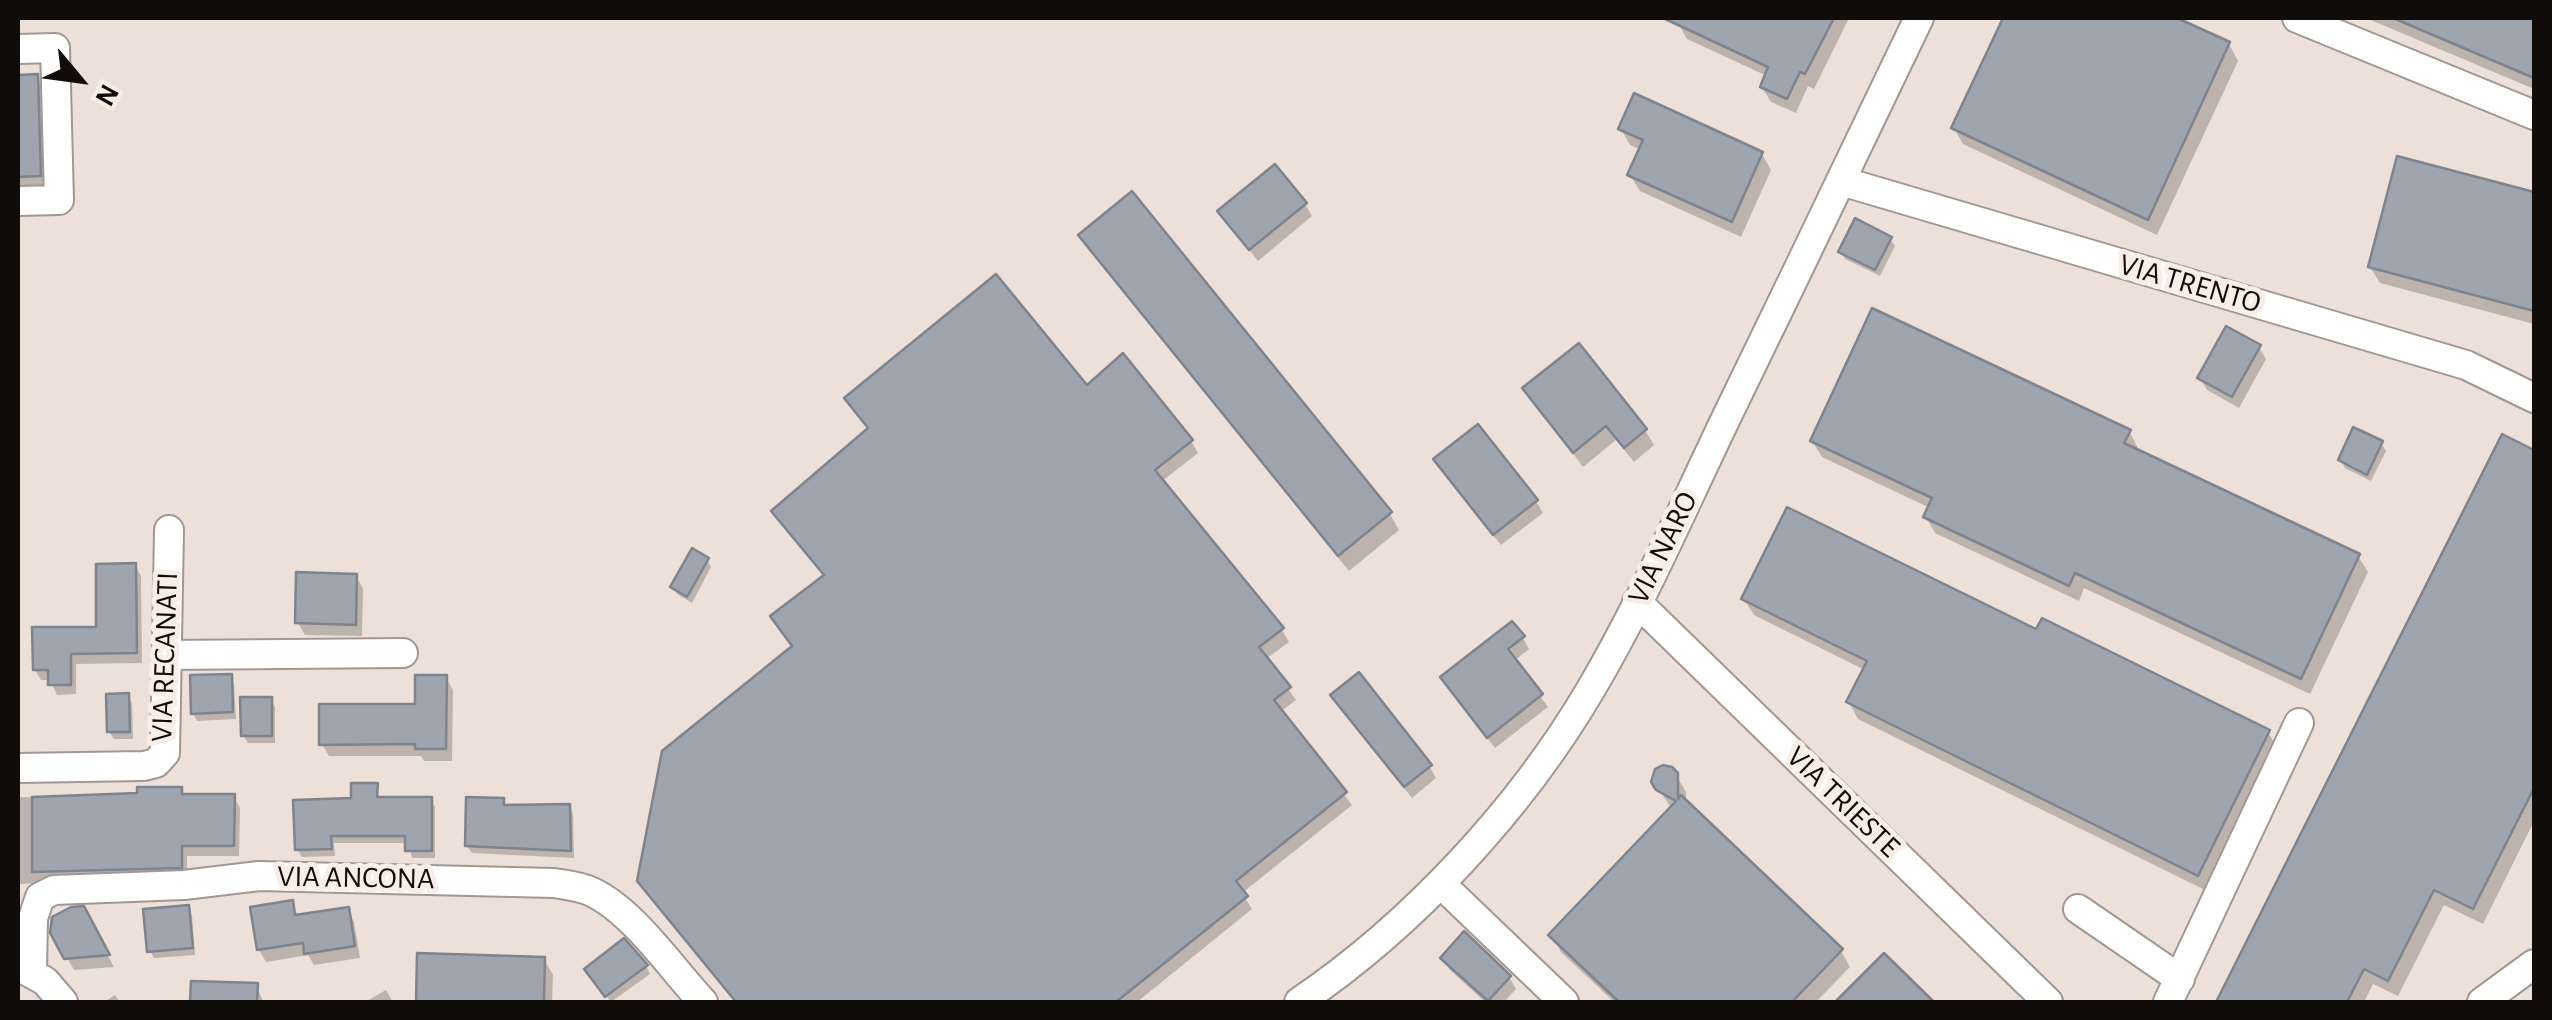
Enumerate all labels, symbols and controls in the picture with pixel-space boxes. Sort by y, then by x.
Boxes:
north arrow [30,30,130,130]
text: N [89,79,123,110]
street label: VIA TRENTO [2115,247,2265,321]
street label: VIA NARO [1620,486,1706,610]
street label: VIA RECANATI [144,572,186,742]
street label: VIA TRIESTE [1779,739,1907,865]
street label: VIA ANCONA [277,859,435,897]

